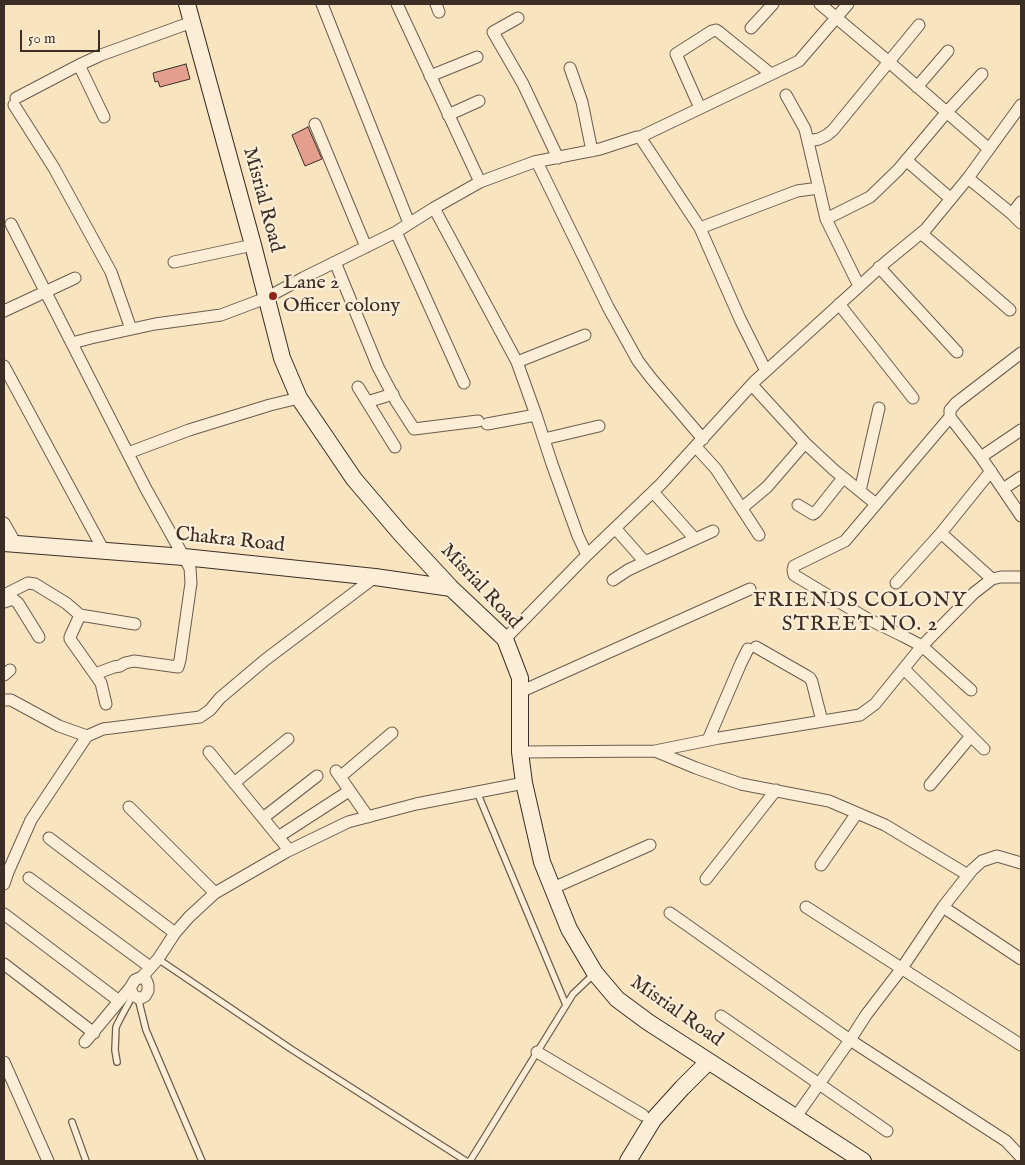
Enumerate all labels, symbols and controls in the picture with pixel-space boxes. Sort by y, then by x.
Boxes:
scale bar [22,20,102,52]
text: 50 m [28,29,56,48]
street label: Misrial Road [236,145,288,255]
place label: Lane 2 Officer colony [283,272,400,319]
marker: Lane 2 Officer colony [267,290,279,302]
street label: Chakra Road [174,523,286,559]
street label: Misrial Road [435,539,525,635]
district label: FRIENDS COLONY STREET NO. 2 [751,589,969,639]
street label: Misrial Road [625,971,727,1053]

